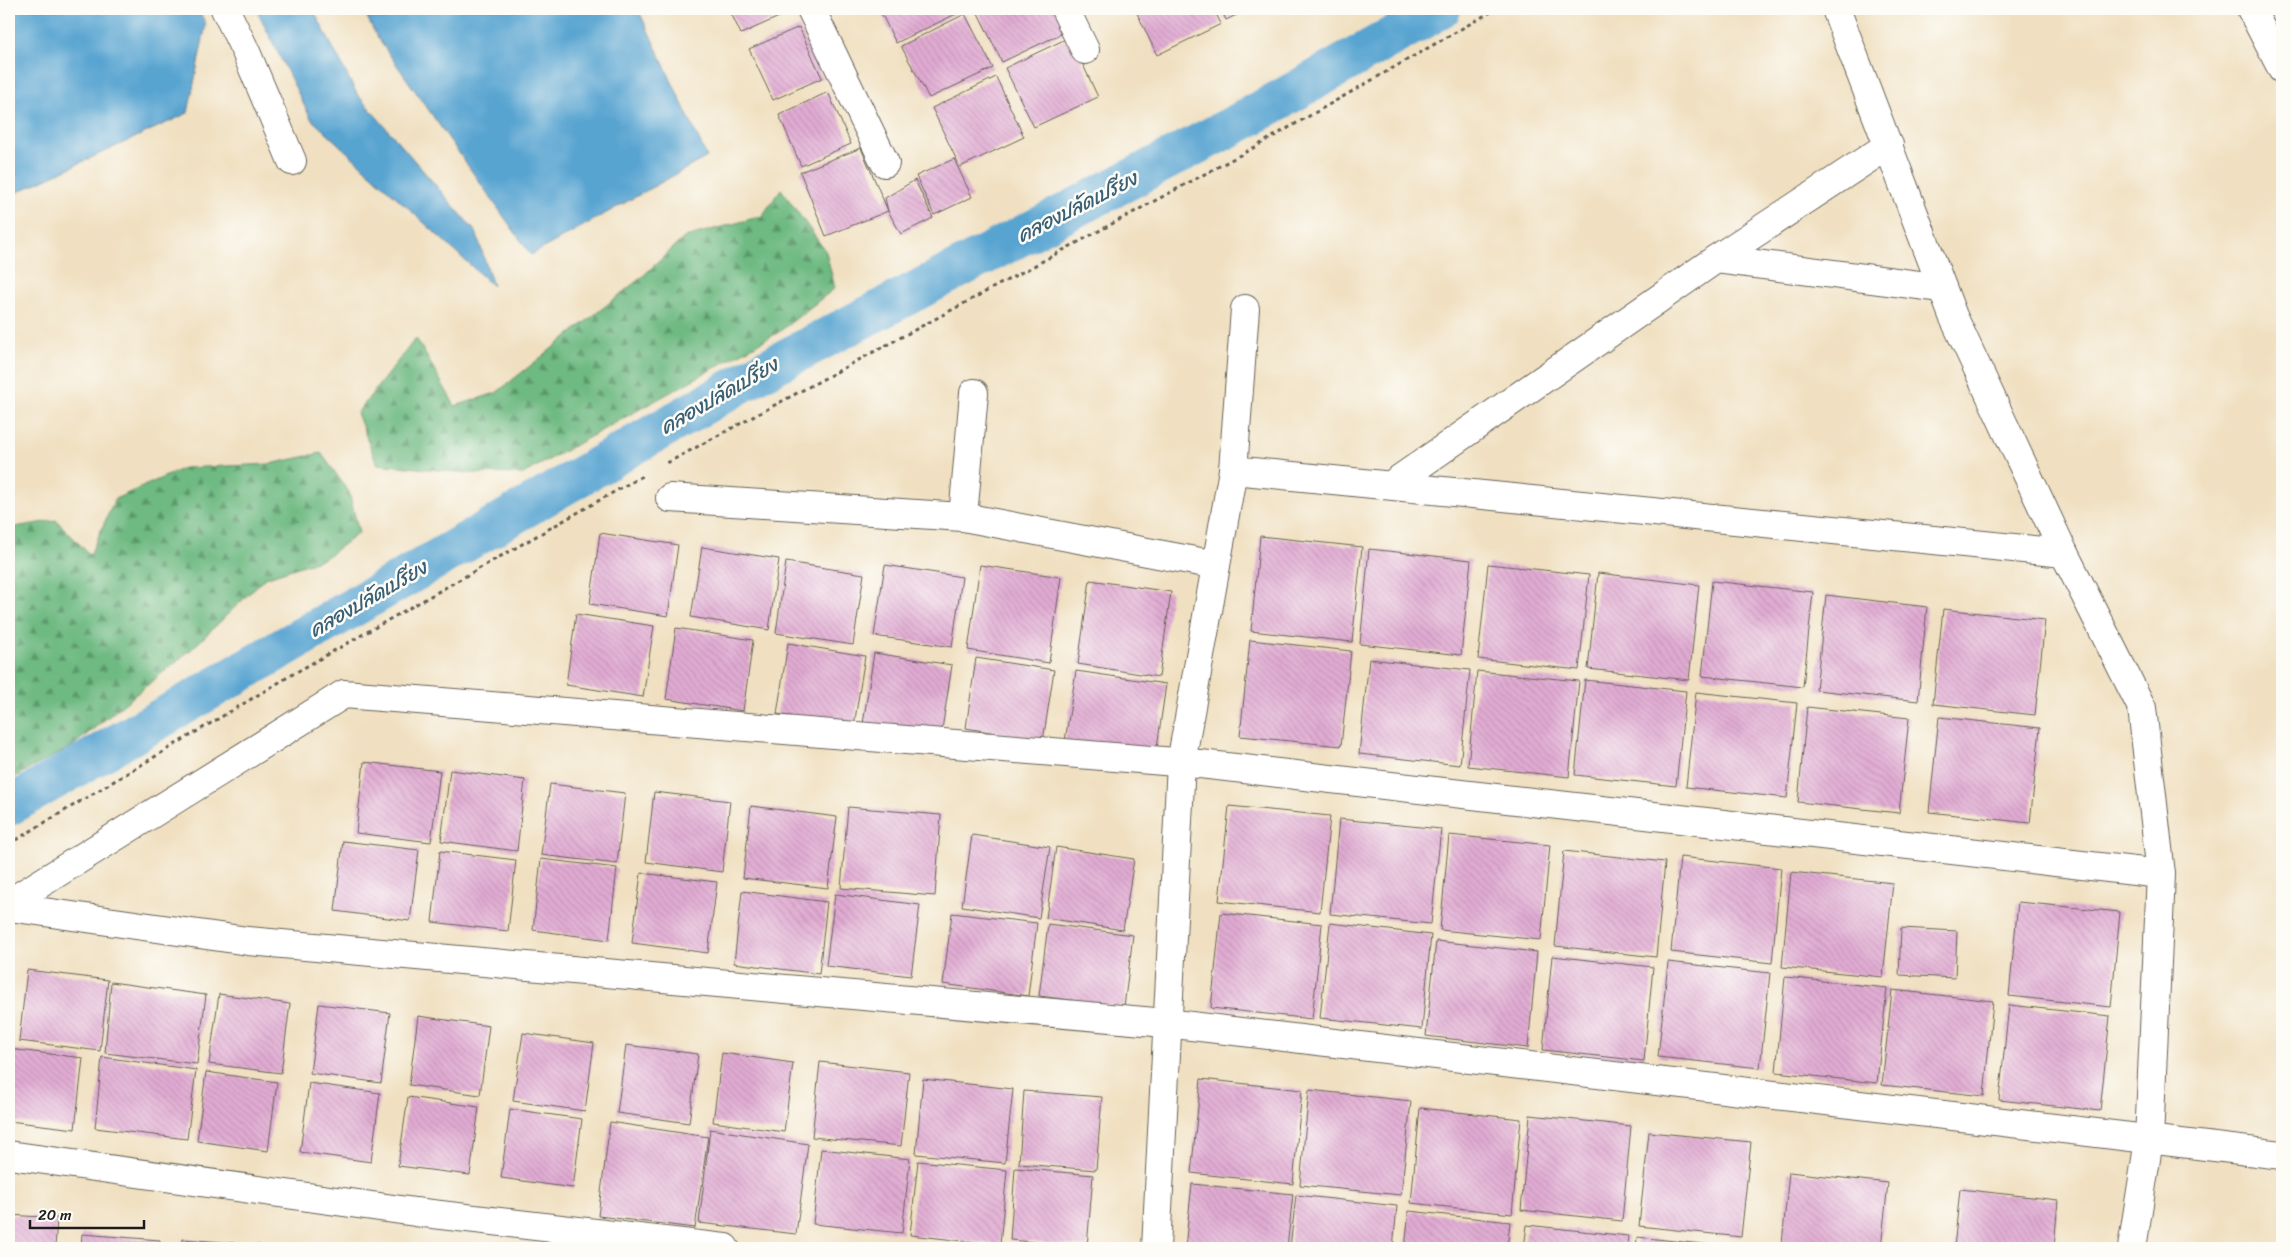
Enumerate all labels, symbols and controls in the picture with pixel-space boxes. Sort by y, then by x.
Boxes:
water label: คลองปลัดเปรียง [1011,160,1146,252]
water label: คลองปลัดเปรียง [653,347,787,444]
water label: คลองปลัดเปรียง [302,550,436,647]
scale bar [30,1197,144,1229]
text: 20 m [38,1202,72,1228]

